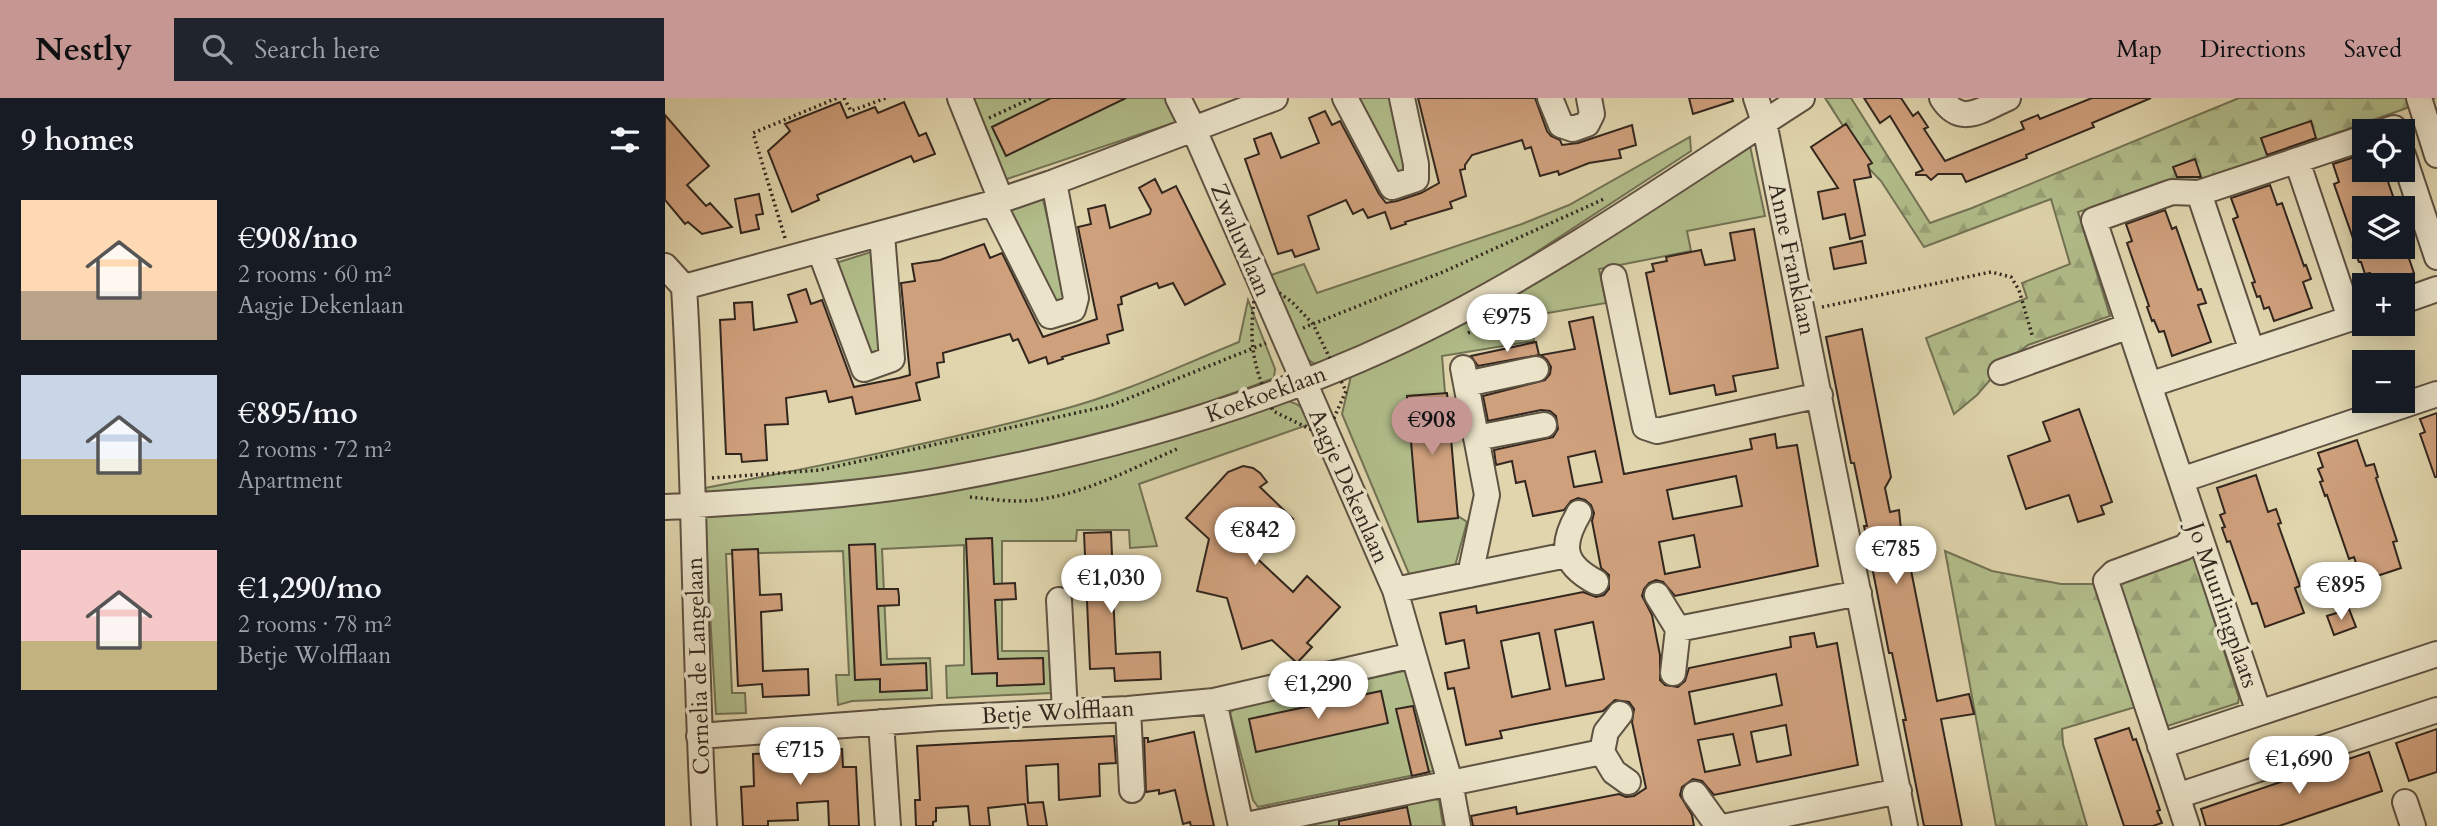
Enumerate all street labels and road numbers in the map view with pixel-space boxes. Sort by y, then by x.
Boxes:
street label: Zwaluwlaan [1203,178,1279,302]
street label: Anne Franklaan [1761,180,1823,338]
street label: Koekoeklaan [1201,358,1331,430]
street label: Aagje Dekenlaan [1301,404,1397,568]
street label: Jo Muurlingplaats [2179,515,2266,692]
street label: Cornelia de Langelaan [679,556,717,776]
street label: Betje Wolfflaan [981,693,1135,731]

